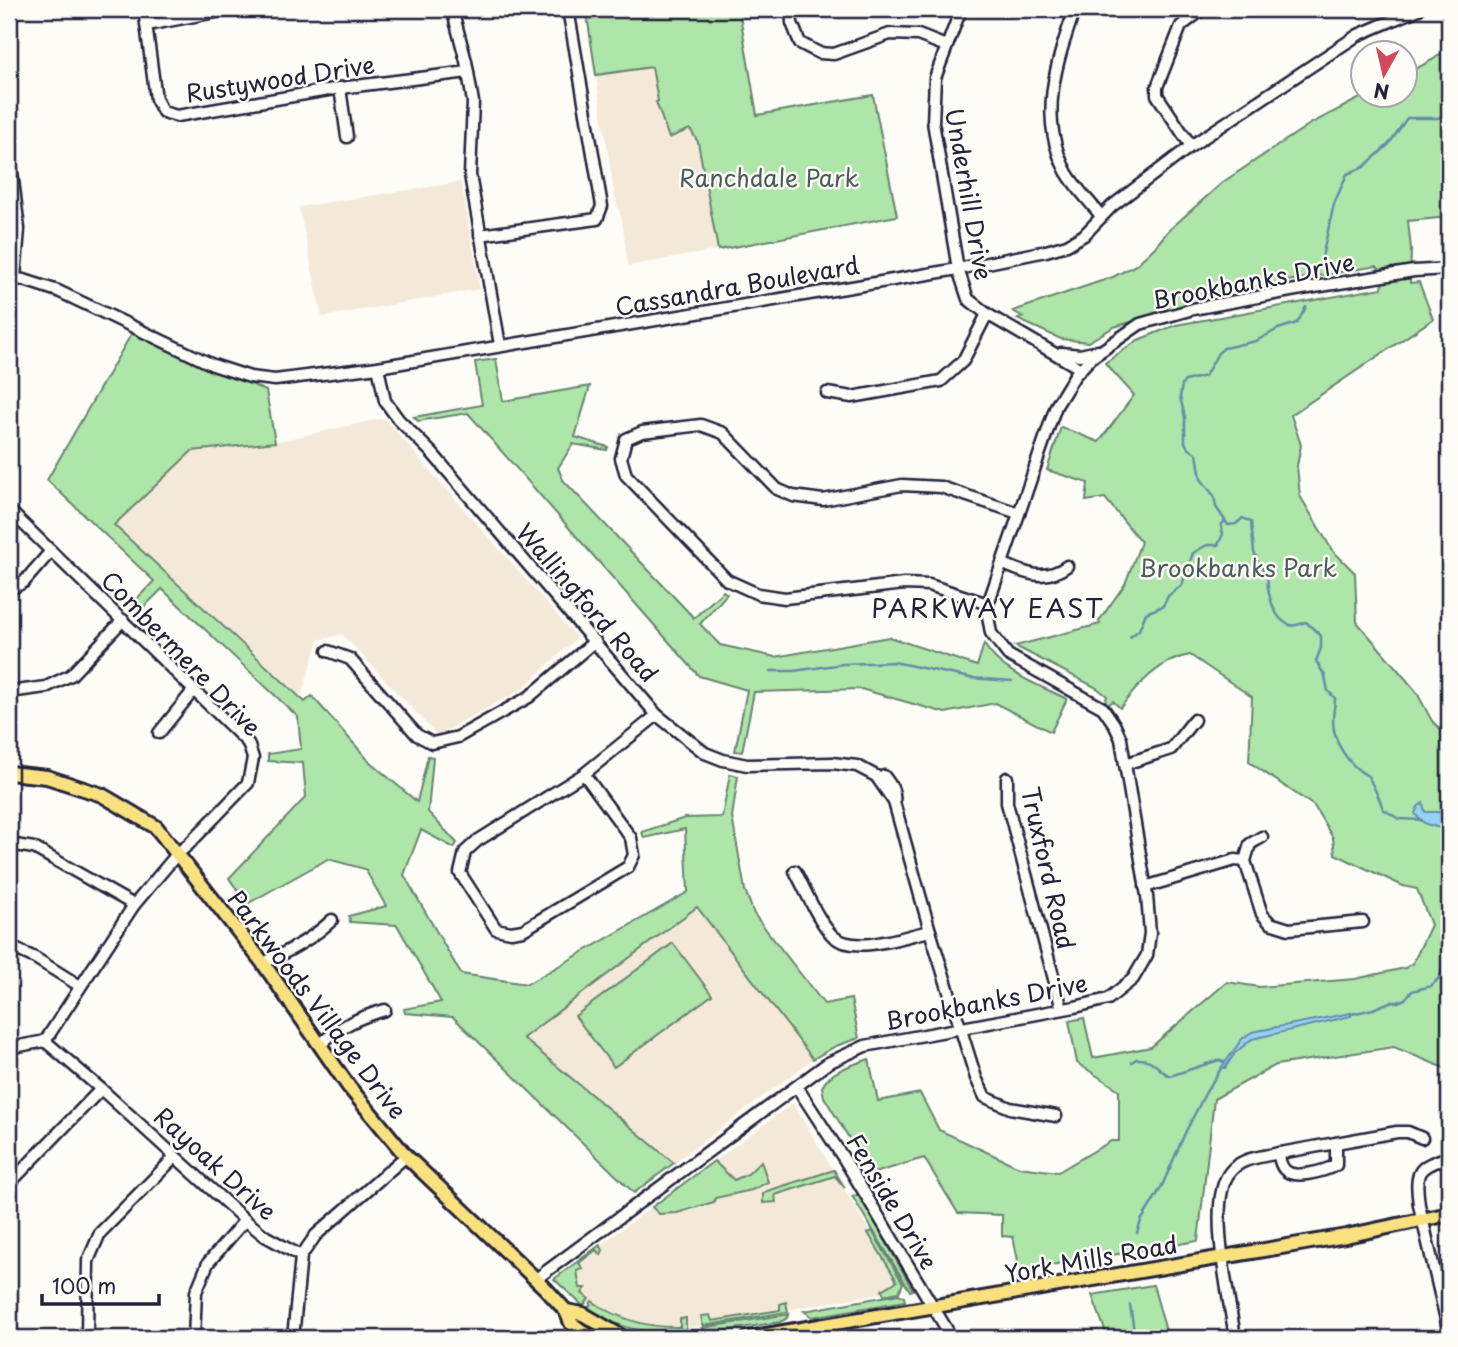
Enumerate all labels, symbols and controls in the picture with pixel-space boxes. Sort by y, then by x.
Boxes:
north arrow [1350,38,1420,108]
street label: Rustywood Drive [183,45,377,111]
text: N [1372,77,1391,107]
street label: Underhill Drive [937,105,1003,283]
park label: Ranchdale Park [679,159,859,195]
street label: Brookbanks Drive [1149,243,1357,317]
street label: Cassandra Boulevard [612,246,862,324]
street label: Wallingford Road [509,514,667,690]
park label: Brookbanks Park [1139,549,1337,585]
street label: Combermere Drive [93,562,271,744]
district label: PARKWAY EAST [871,588,1105,627]
street label: Truxford Road [1013,783,1085,953]
street label: Parkwoods Village Drive [220,882,416,1126]
street label: Brookbanks Drive [882,964,1090,1038]
street label: Rayoak Drive [147,1098,285,1228]
street label: Fenside Drive [838,1126,948,1276]
street label: York Mills Road [1002,1225,1180,1291]
scale bar [42,1263,159,1307]
text: 100 m [52,1269,116,1301]

